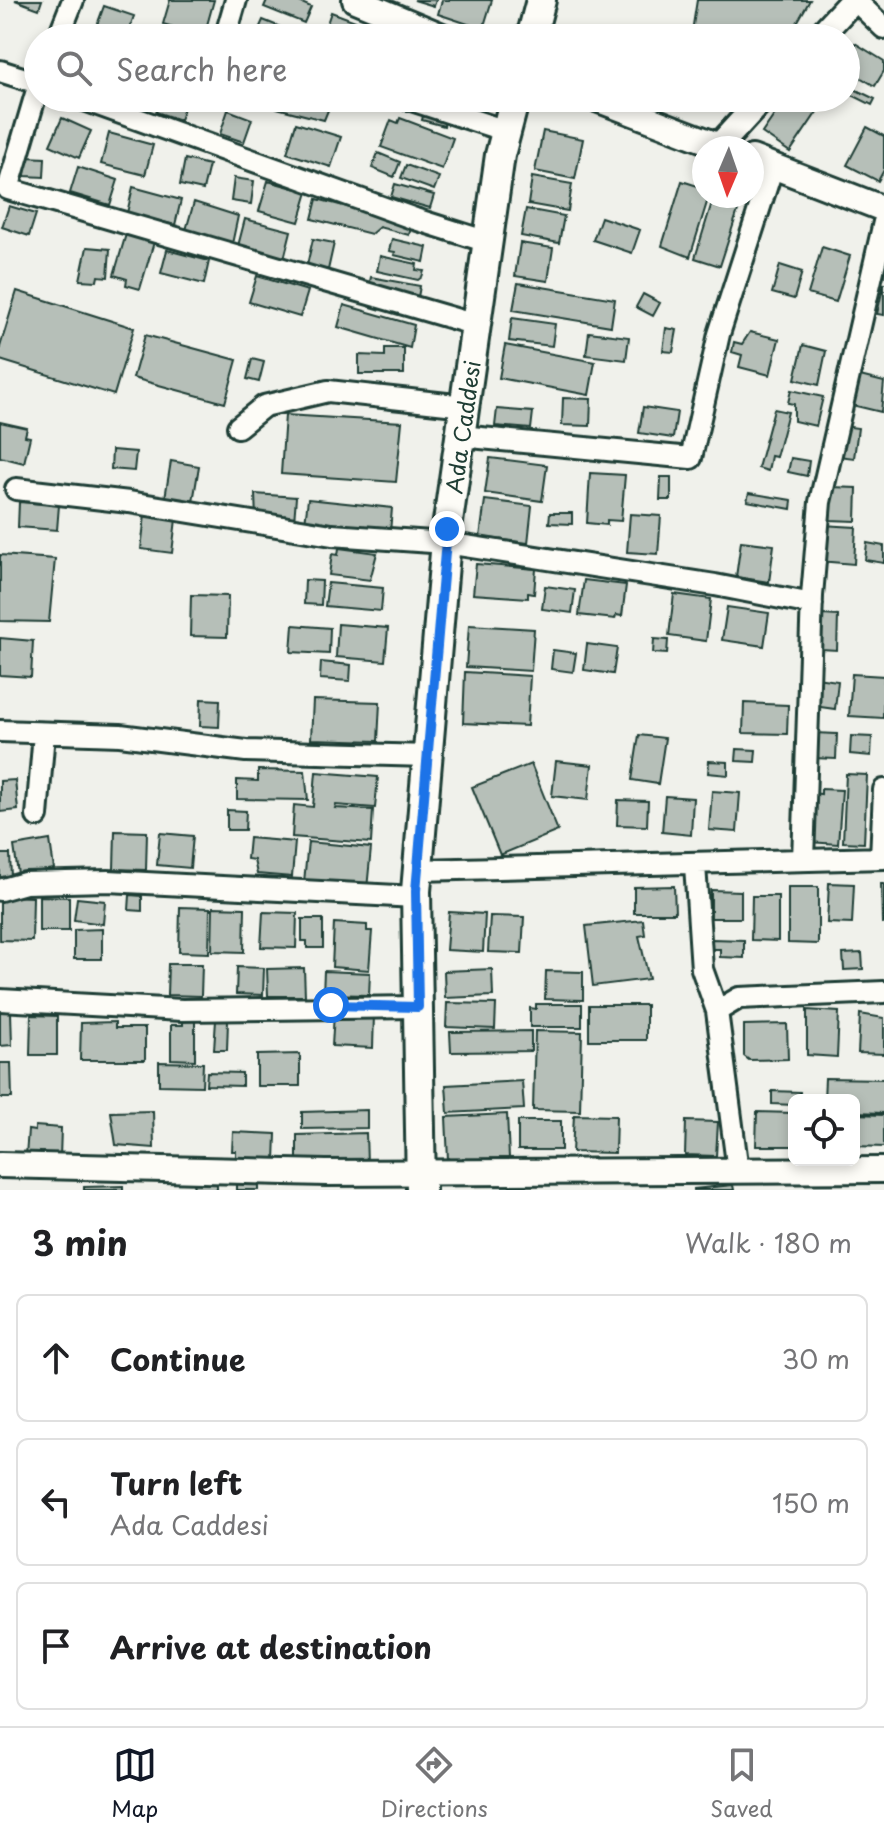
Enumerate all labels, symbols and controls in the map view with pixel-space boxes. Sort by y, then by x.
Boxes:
search box [24,24,860,112]
icon: search [52,46,96,90]
text: Search here [116,46,288,91]
north arrow [692,136,764,208]
street label: Ada Caddesi [436,358,488,496]
route end [429,511,465,547]
route start [313,987,349,1023]
map controls [788,1094,860,1166]
button: locate [788,1094,860,1166]
text: 3 min [32,1216,128,1268]
text: Walk · 180 m [685,1223,852,1262]
icon: ahead [34,1336,78,1380]
text: Continue [110,1336,245,1381]
text: 30 m [782,1339,850,1378]
text: Turn left [110,1460,242,1505]
icon: left [34,1480,78,1524]
text: 150 m [772,1483,850,1522]
text: Ada Caddesi [110,1505,269,1544]
icon: arrive [34,1624,78,1668]
text: Arrive at destination [110,1624,432,1669]
tab: Map [111,1743,158,1824]
tab: Directions [381,1743,488,1824]
tab: Saved [710,1743,773,1824]

